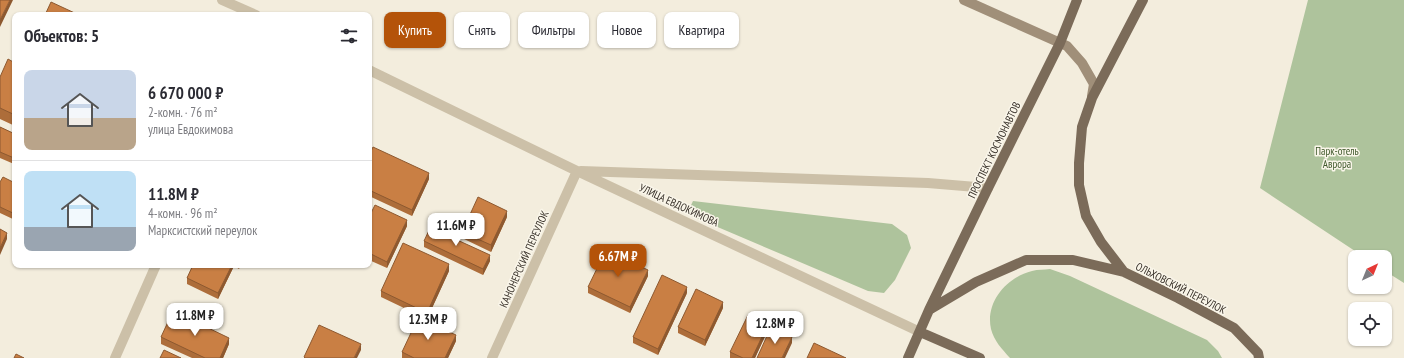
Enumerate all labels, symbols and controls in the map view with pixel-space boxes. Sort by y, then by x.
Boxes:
chip: Купить [384,12,446,48]
chip: Снять [454,12,510,48]
chip: Фильтры [518,12,589,48]
chip: Новое [597,12,656,48]
chip: Квартира [664,12,739,48]
text: Объектов: 5 [24,25,99,47]
icon: filters [338,25,360,47]
text: 6 670 000 ₽ [148,82,223,104]
icon: home [56,86,104,134]
street label: ПРОСПЕКТ КОСМОНАВТОВ [965,100,1023,200]
text: 2-комн. · 76 m² [148,104,218,121]
text: улица Евдокимова [148,121,233,138]
park label: Парк-отель Аврора [1315,144,1359,171]
street label: УЛИЦА ЕВДОКИМОВА [637,180,722,230]
text: 11.8M ₽ [148,183,199,205]
icon: home [56,187,104,235]
text: 4-комн. · 96 m² [148,205,218,222]
street label: КАНОНЕРСКИЙ ПЕРЕУЛОК [496,208,552,310]
pin: 11.6M ₽ [419,213,493,247]
text: 11.6M ₽ [437,217,475,234]
text: Марксистский переулок [148,222,257,239]
pin: 6.67M ₽ [581,244,655,278]
text: 6.67M ₽ [599,248,637,265]
north arrow [1348,250,1392,294]
map controls [1348,250,1392,346]
street label: ОЛЬХОВСКИЙ ПЕРЕУЛОК [1133,259,1229,317]
button: locate [1348,302,1392,346]
pin: 11.8M ₽ [158,303,232,337]
text: 11.8M ₽ [176,307,214,324]
pin: 12.3M ₽ [391,307,465,341]
text: 12.3M ₽ [409,311,447,328]
pin: 12.8M ₽ [738,311,812,345]
text: 12.8M ₽ [756,315,794,332]

